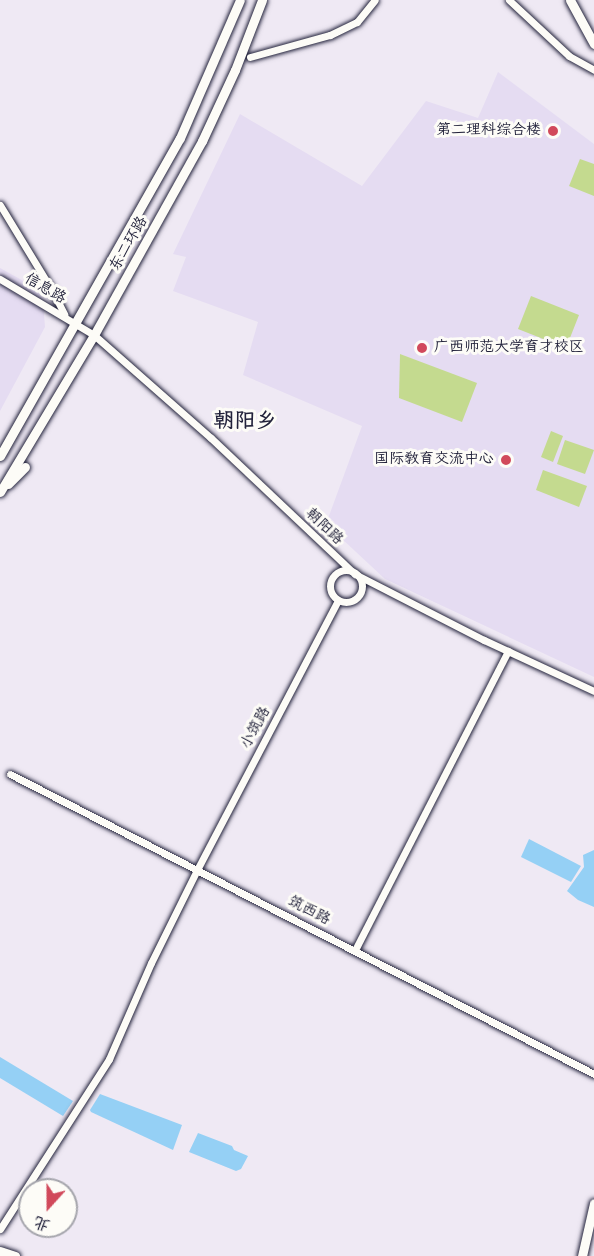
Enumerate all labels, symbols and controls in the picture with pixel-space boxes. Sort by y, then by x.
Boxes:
place label: 第二理科综合楼 [436,122,541,140]
marker: 第二理科综合楼 [546,124,560,138]
street label: 东二环路 [106,214,152,274]
street label: 信息路 [21,270,69,308]
place label: 广西师范大学育才校区 [434,339,584,357]
marker: 广西师范大学育才校区 [415,341,429,355]
district label: 朝阳乡 [214,409,276,435]
place label: 国际教育交流中心 [374,451,494,469]
marker: 国际教育交流中心 [499,453,513,467]
street label: 朝阳路 [301,505,347,549]
street label: 小筑路 [237,704,275,752]
street label: 筑西路 [285,893,333,929]
north arrow [18,1178,78,1238]
text: 北 [30,1209,54,1238]

